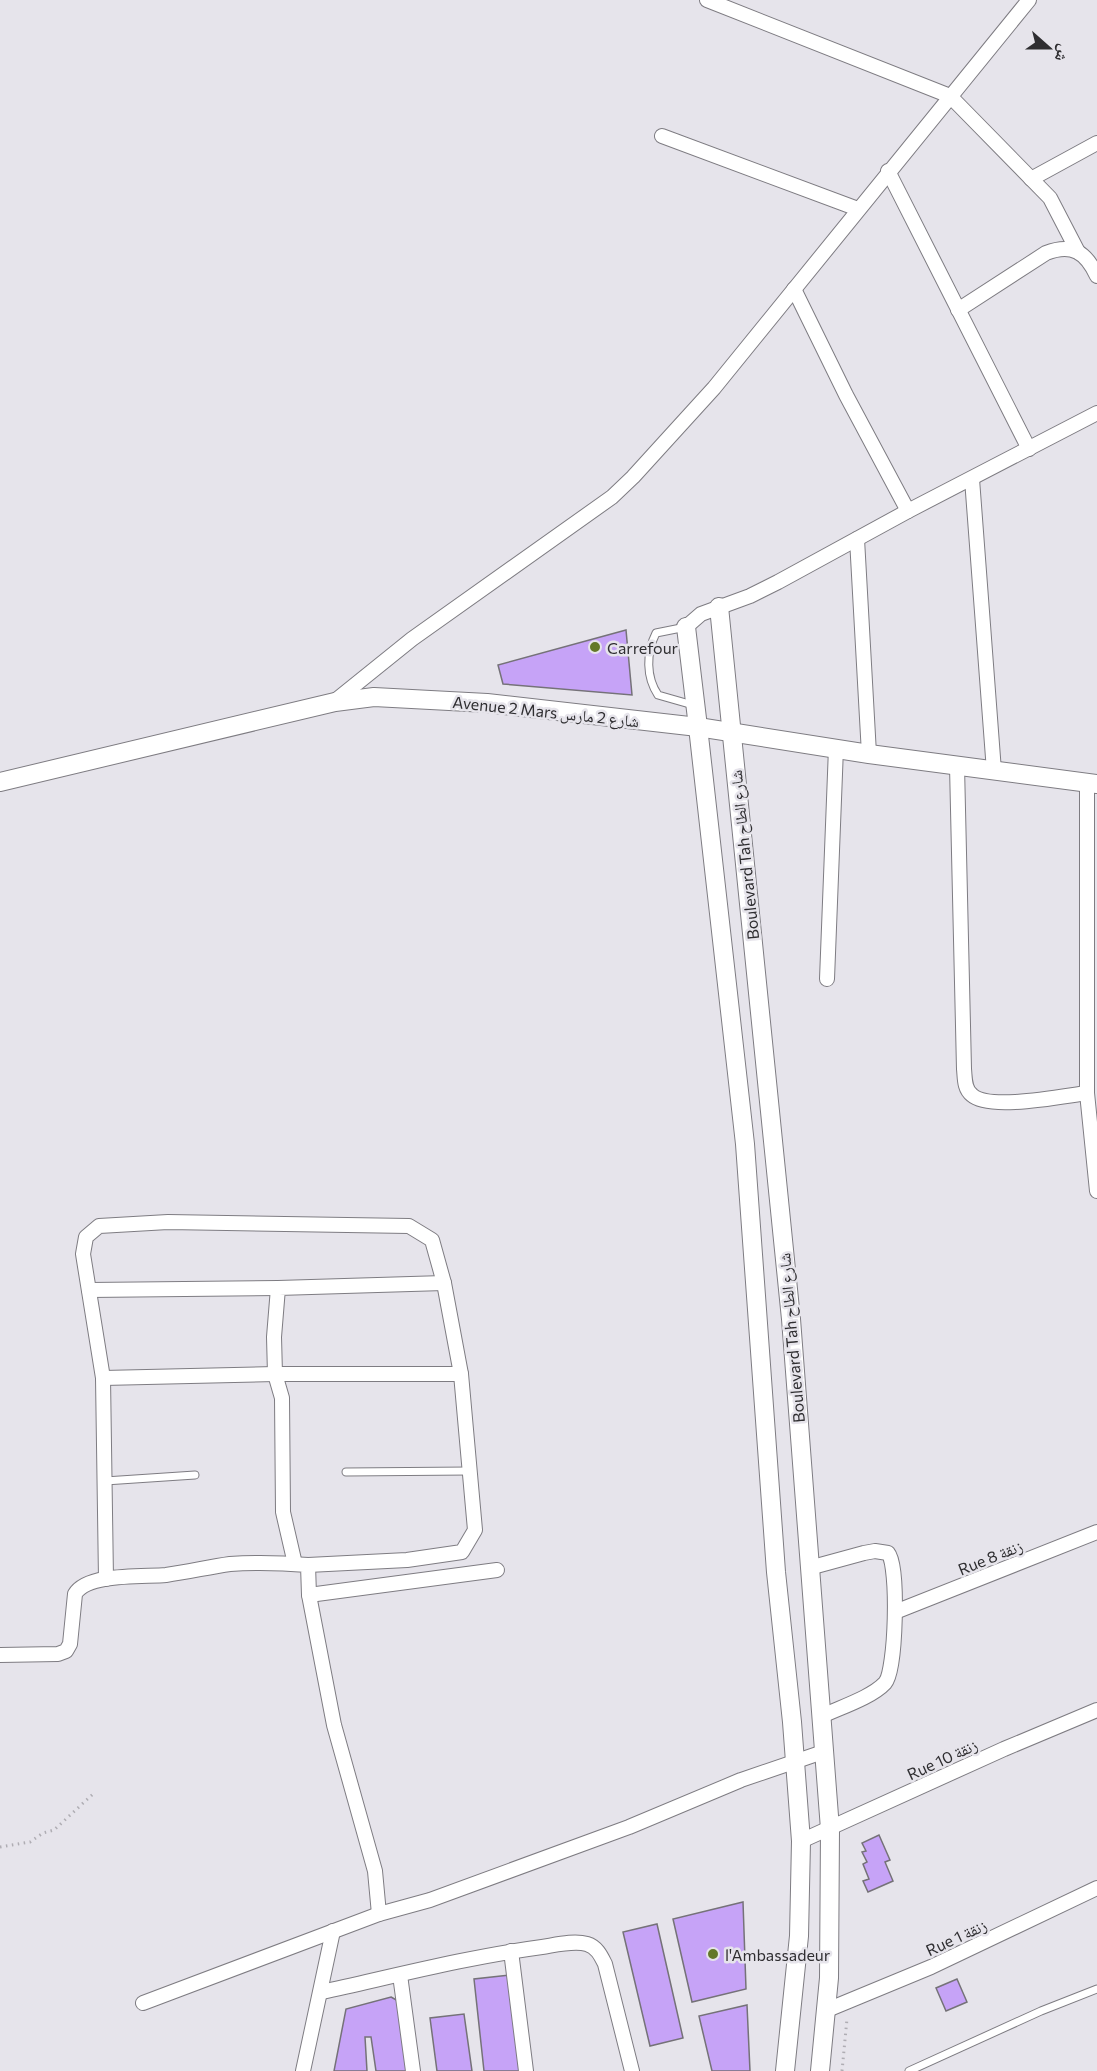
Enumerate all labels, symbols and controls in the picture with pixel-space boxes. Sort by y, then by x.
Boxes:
north arrow [1019,18,1079,78]
text: ش [1051,42,1075,65]
place label: Carrefour [607,638,679,657]
marker: Carrefour [588,640,602,654]
street label: Avenue 2 Mars شارع 2 مارس [452,692,640,732]
street label: Boulevard Tah شارع الطاح [726,769,764,941]
street label: Boulevard Tah شارع الطاح [774,1252,810,1424]
street label: Rue 8 زنقة [955,1535,1025,1579]
street label: Rue 10 زنقة [904,1734,981,1784]
street label: Rue 1 زنقة [923,1915,990,1960]
place label: l'Ambassadeur [725,1945,831,1964]
marker: l'Ambassadeur [706,1947,720,1961]

